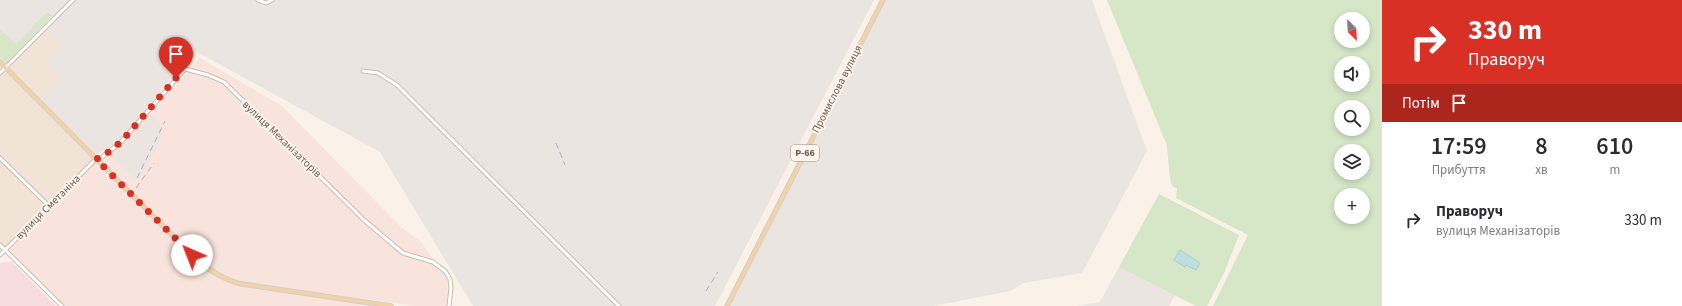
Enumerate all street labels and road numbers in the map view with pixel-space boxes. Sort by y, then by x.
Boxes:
street label: Промислова вулиця [808,42,866,136]
street label: вулиця Механізаторів [239,97,325,181]
road number: Р-66 [791,145,819,161]
street label: вулиця Сметаніна [12,171,84,243]

